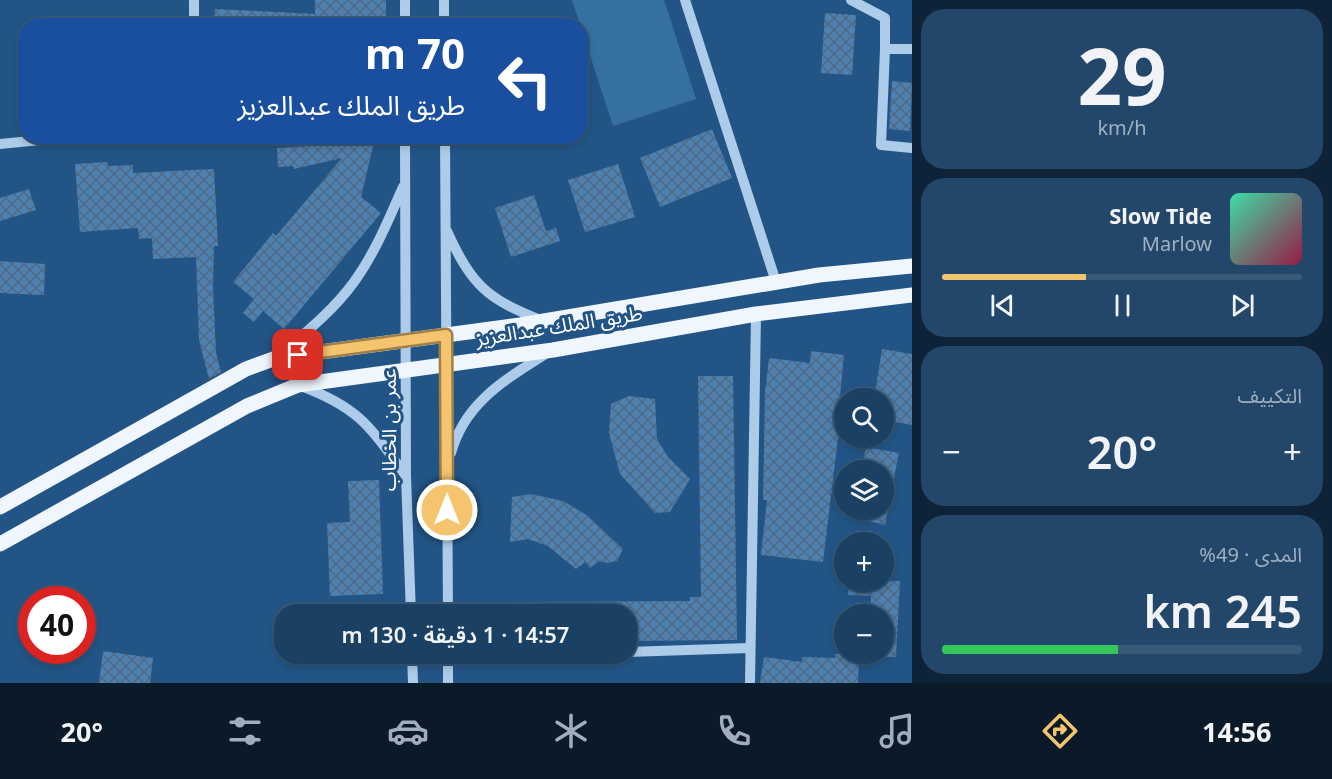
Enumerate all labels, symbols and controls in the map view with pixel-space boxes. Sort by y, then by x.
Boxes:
text: 29 [1077,22,1167,128]
text: 70 m [365,24,465,81]
icon: left [486,42,564,120]
text: طريق الملك عبدالعزيز [237,86,465,123]
text: km/h [1097,114,1147,141]
text: Slow Tide [1109,200,1212,230]
text: Marlow [1142,230,1212,257]
icon: previous [986,289,1019,322]
icon: pause [1106,289,1139,322]
icon: next [1226,289,1259,322]
street label: طريق الملك عبدالعزيز [473,299,644,352]
pin [272,329,323,380]
icon: arrive [281,338,314,371]
street label: عمر بن الخطاب [375,369,402,491]
text: التكييف [1238,382,1302,409]
map controls [834,388,894,664]
button: search [834,388,894,448]
text: 20° [1087,421,1157,482]
text: − [942,429,961,474]
text: + [1283,429,1302,474]
button: layers [834,460,894,520]
position arrow [415,478,479,542]
button: + [834,532,894,592]
text: المدى · 49% [1199,541,1302,568]
text: 245 km [1143,580,1302,641]
speed limit sign: 40 [18,586,96,664]
button: − [834,604,894,664]
text: 14:57 · 1 دقيقة · 130 m [342,619,569,649]
icon: filters [224,710,266,752]
icon: car [387,710,429,752]
icon: climate [550,710,592,752]
icon: phone [713,710,755,752]
icon: music [876,710,918,752]
icon: directions [1039,710,1081,752]
text: 20° [61,713,103,750]
text: 14:56 [1202,713,1271,750]

